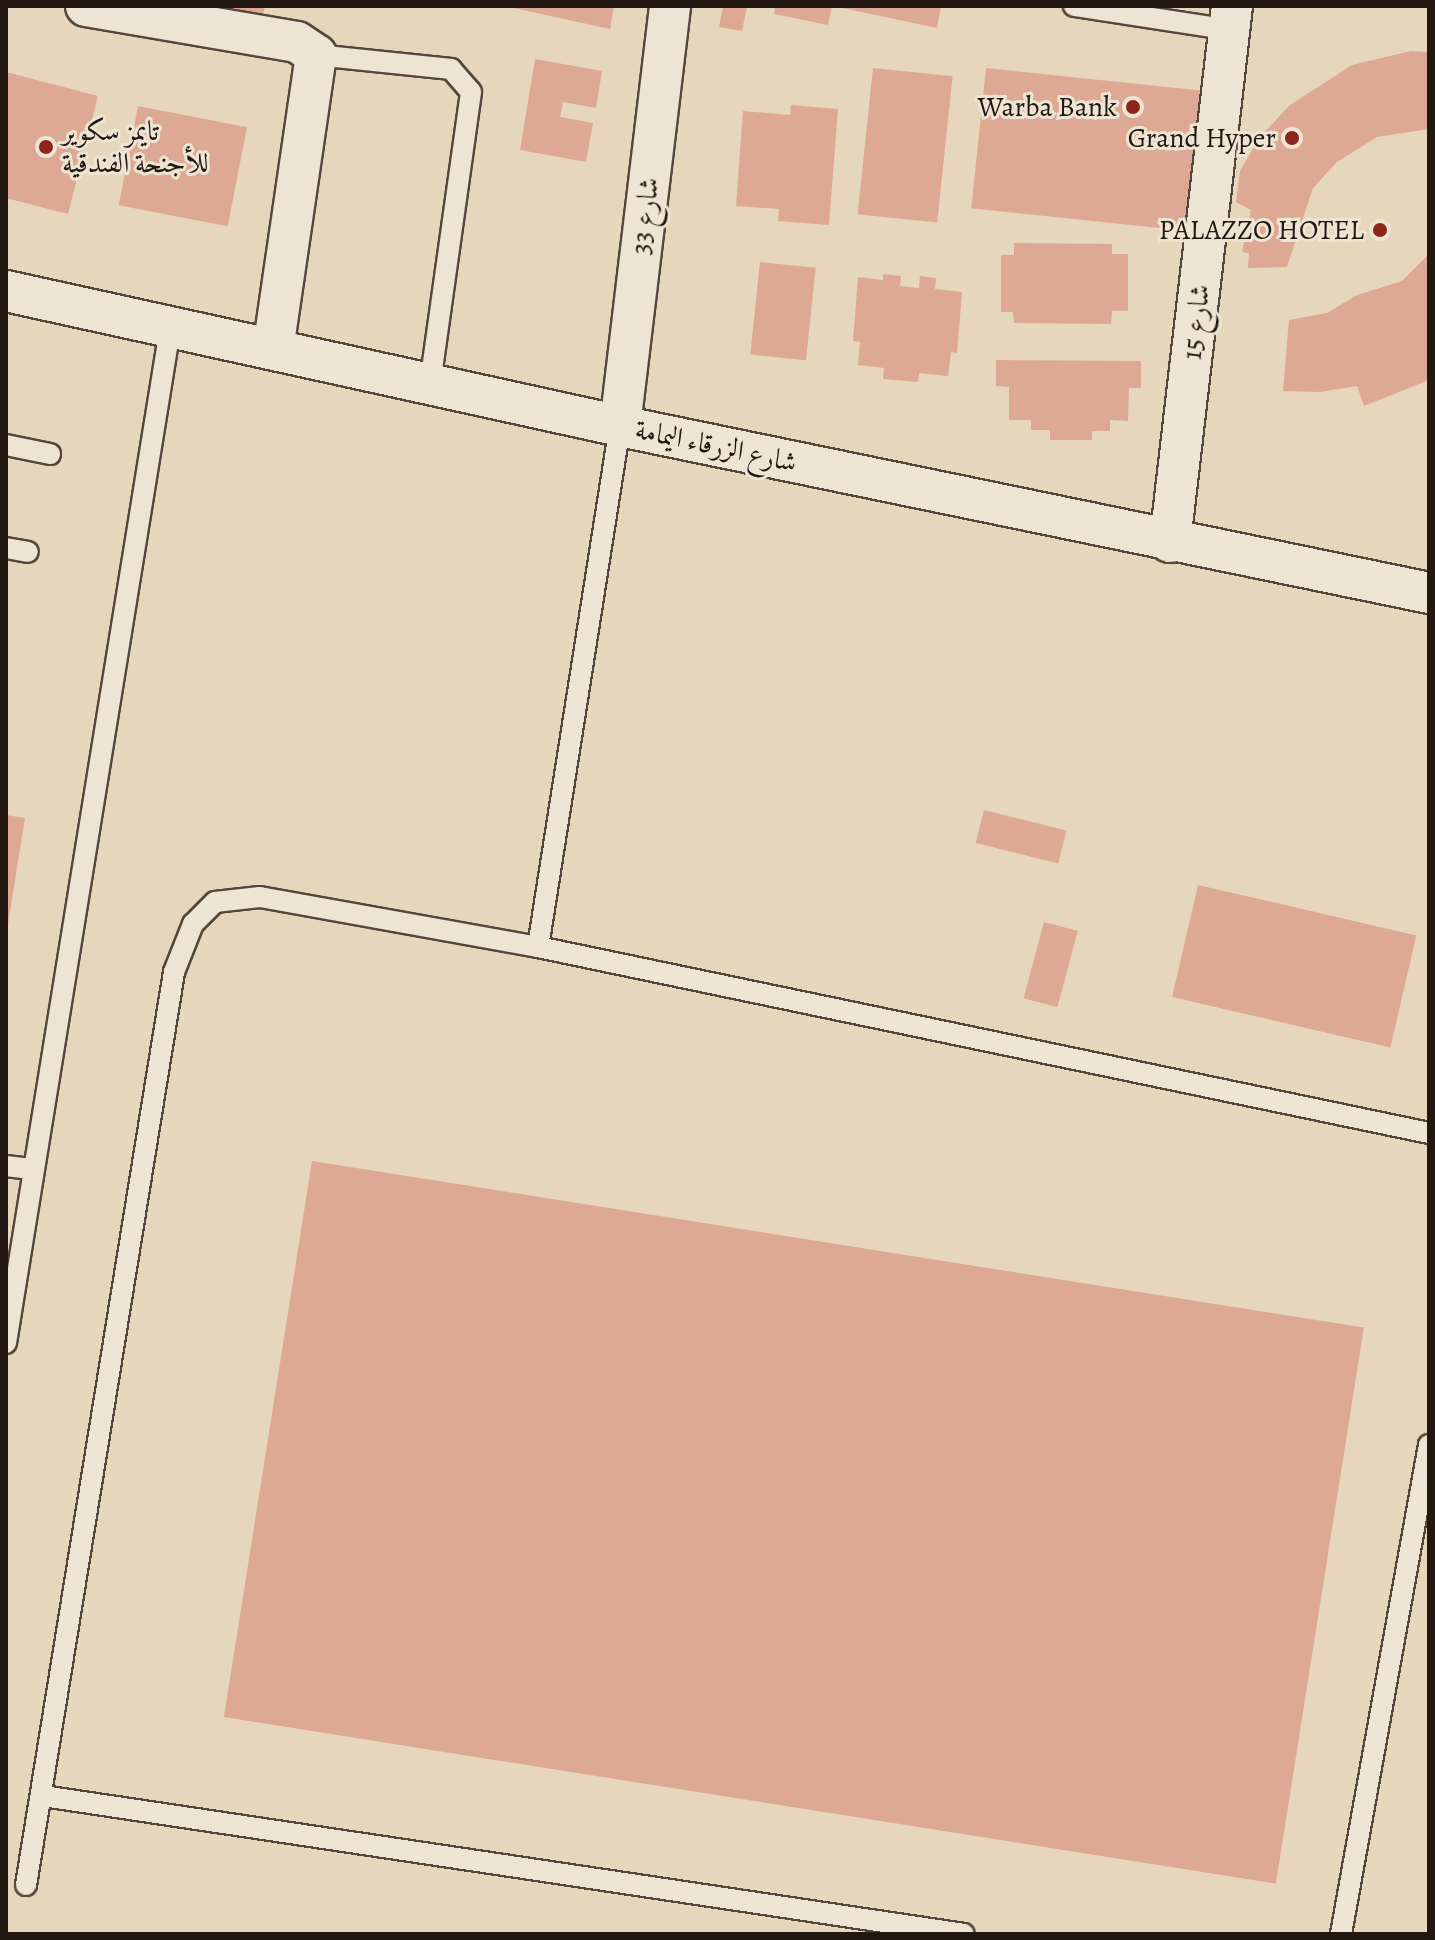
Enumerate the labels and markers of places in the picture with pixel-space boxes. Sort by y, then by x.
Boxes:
place label: Warba Bank [978,90,1117,124]
marker: Warba Bank [1124,98,1142,116]
place label: تايمز سكوير للأجنحة الفندقية [62,114,209,180]
place label: Grand Hyper [1128,121,1276,155]
marker: Grand Hyper [1283,129,1301,147]
marker: تايمز سكوير للأجنحة الفندقية [37,138,55,156]
place label: PALAZZO HOTEL [1159,213,1364,247]
marker: PALAZZO HOTEL [1371,221,1389,239]

